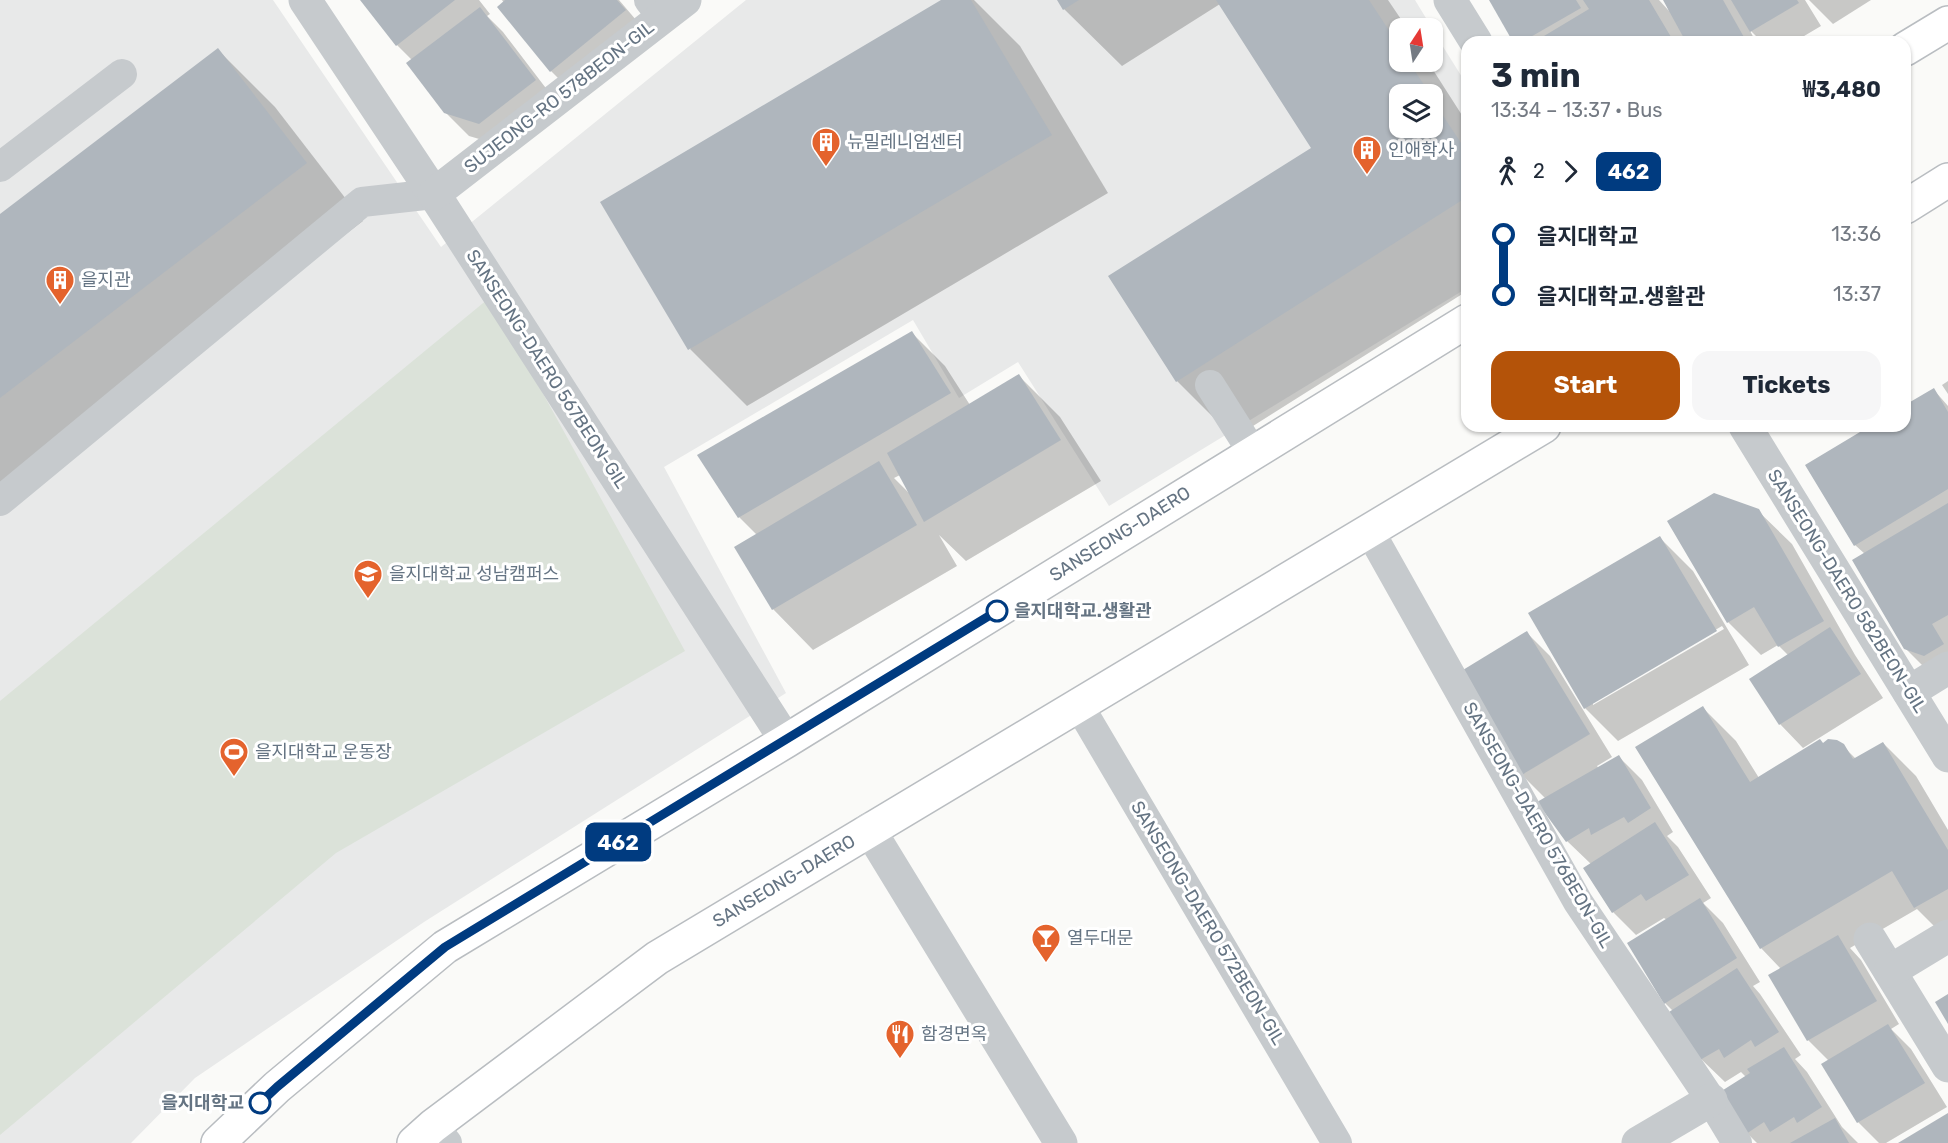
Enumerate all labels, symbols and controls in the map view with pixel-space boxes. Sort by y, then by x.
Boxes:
street label: SUJEONG-RO 578BEON-GIL [460,16,658,178]
north arrow [1389,18,1443,72]
map controls [1389,18,1443,138]
text: 3 min [1491,56,1581,95]
text: ₩3,480 [1803,76,1881,103]
button: layers [1389,84,1443,138]
text: 13:34 – 13:37 · Bus [1491,98,1662,122]
building icon: 뉴밀레니엄센터 [810,126,842,168]
place label: 뉴밀레니엄센터 [847,131,963,153]
building icon: 인애학사 [1351,134,1383,176]
place label: 인애학사 [1388,139,1455,161]
icon: walk [1491,155,1524,188]
icon: forward [1554,155,1587,188]
text: 2 [1533,159,1545,183]
text: 462 [1608,159,1649,184]
text: 13:36 [1831,222,1881,246]
text: 을지대학교 [1537,223,1638,250]
street label: SANSEONG-DAERO 567BEON-GIL [461,245,633,493]
building icon: 을지관 [44,264,76,306]
place label: 을지관 [81,269,131,291]
text: 13:37 [1833,282,1881,306]
text: 을지대학교.생활관 [1537,283,1705,310]
button: Start [1491,351,1680,420]
button: Tickets [1692,351,1881,420]
street label: SANSEONG-DAERO 582BEON-GIL [1763,465,1931,717]
street label: SANSEONG-DAERO [1045,482,1195,586]
school or university icon: 을지대학교 성남캠퍼스 [352,558,384,600]
place label: 을지대학교 성남캠퍼스 [389,563,559,585]
marker: 을지대학교.생활관 [986,600,1008,622]
place label: 을지대학교.생활관 [1014,600,1152,622]
street label: SANSEONG-DAERO 576BEON-GIL [1458,698,1618,952]
sports icon: 을지대학교 운동장 [218,736,250,778]
place label: 을지대학교 운동장 [255,741,392,763]
street label: SANSEONG-DAERO 572BEON-GIL [1126,797,1290,1049]
line badge: 462 [584,822,652,862]
text: 462 [597,830,639,855]
street label: SANSEONG-DAERO [709,830,859,932]
bar icon: 열두대문 [1030,922,1062,964]
place label: 열두대문 [1067,927,1133,949]
restaurant icon: 함경면옥 [884,1018,916,1060]
place label: 함경면옥 [921,1023,987,1045]
place label: 을지대학교 [161,1092,244,1114]
marker: 을지대학교 [249,1092,271,1114]

